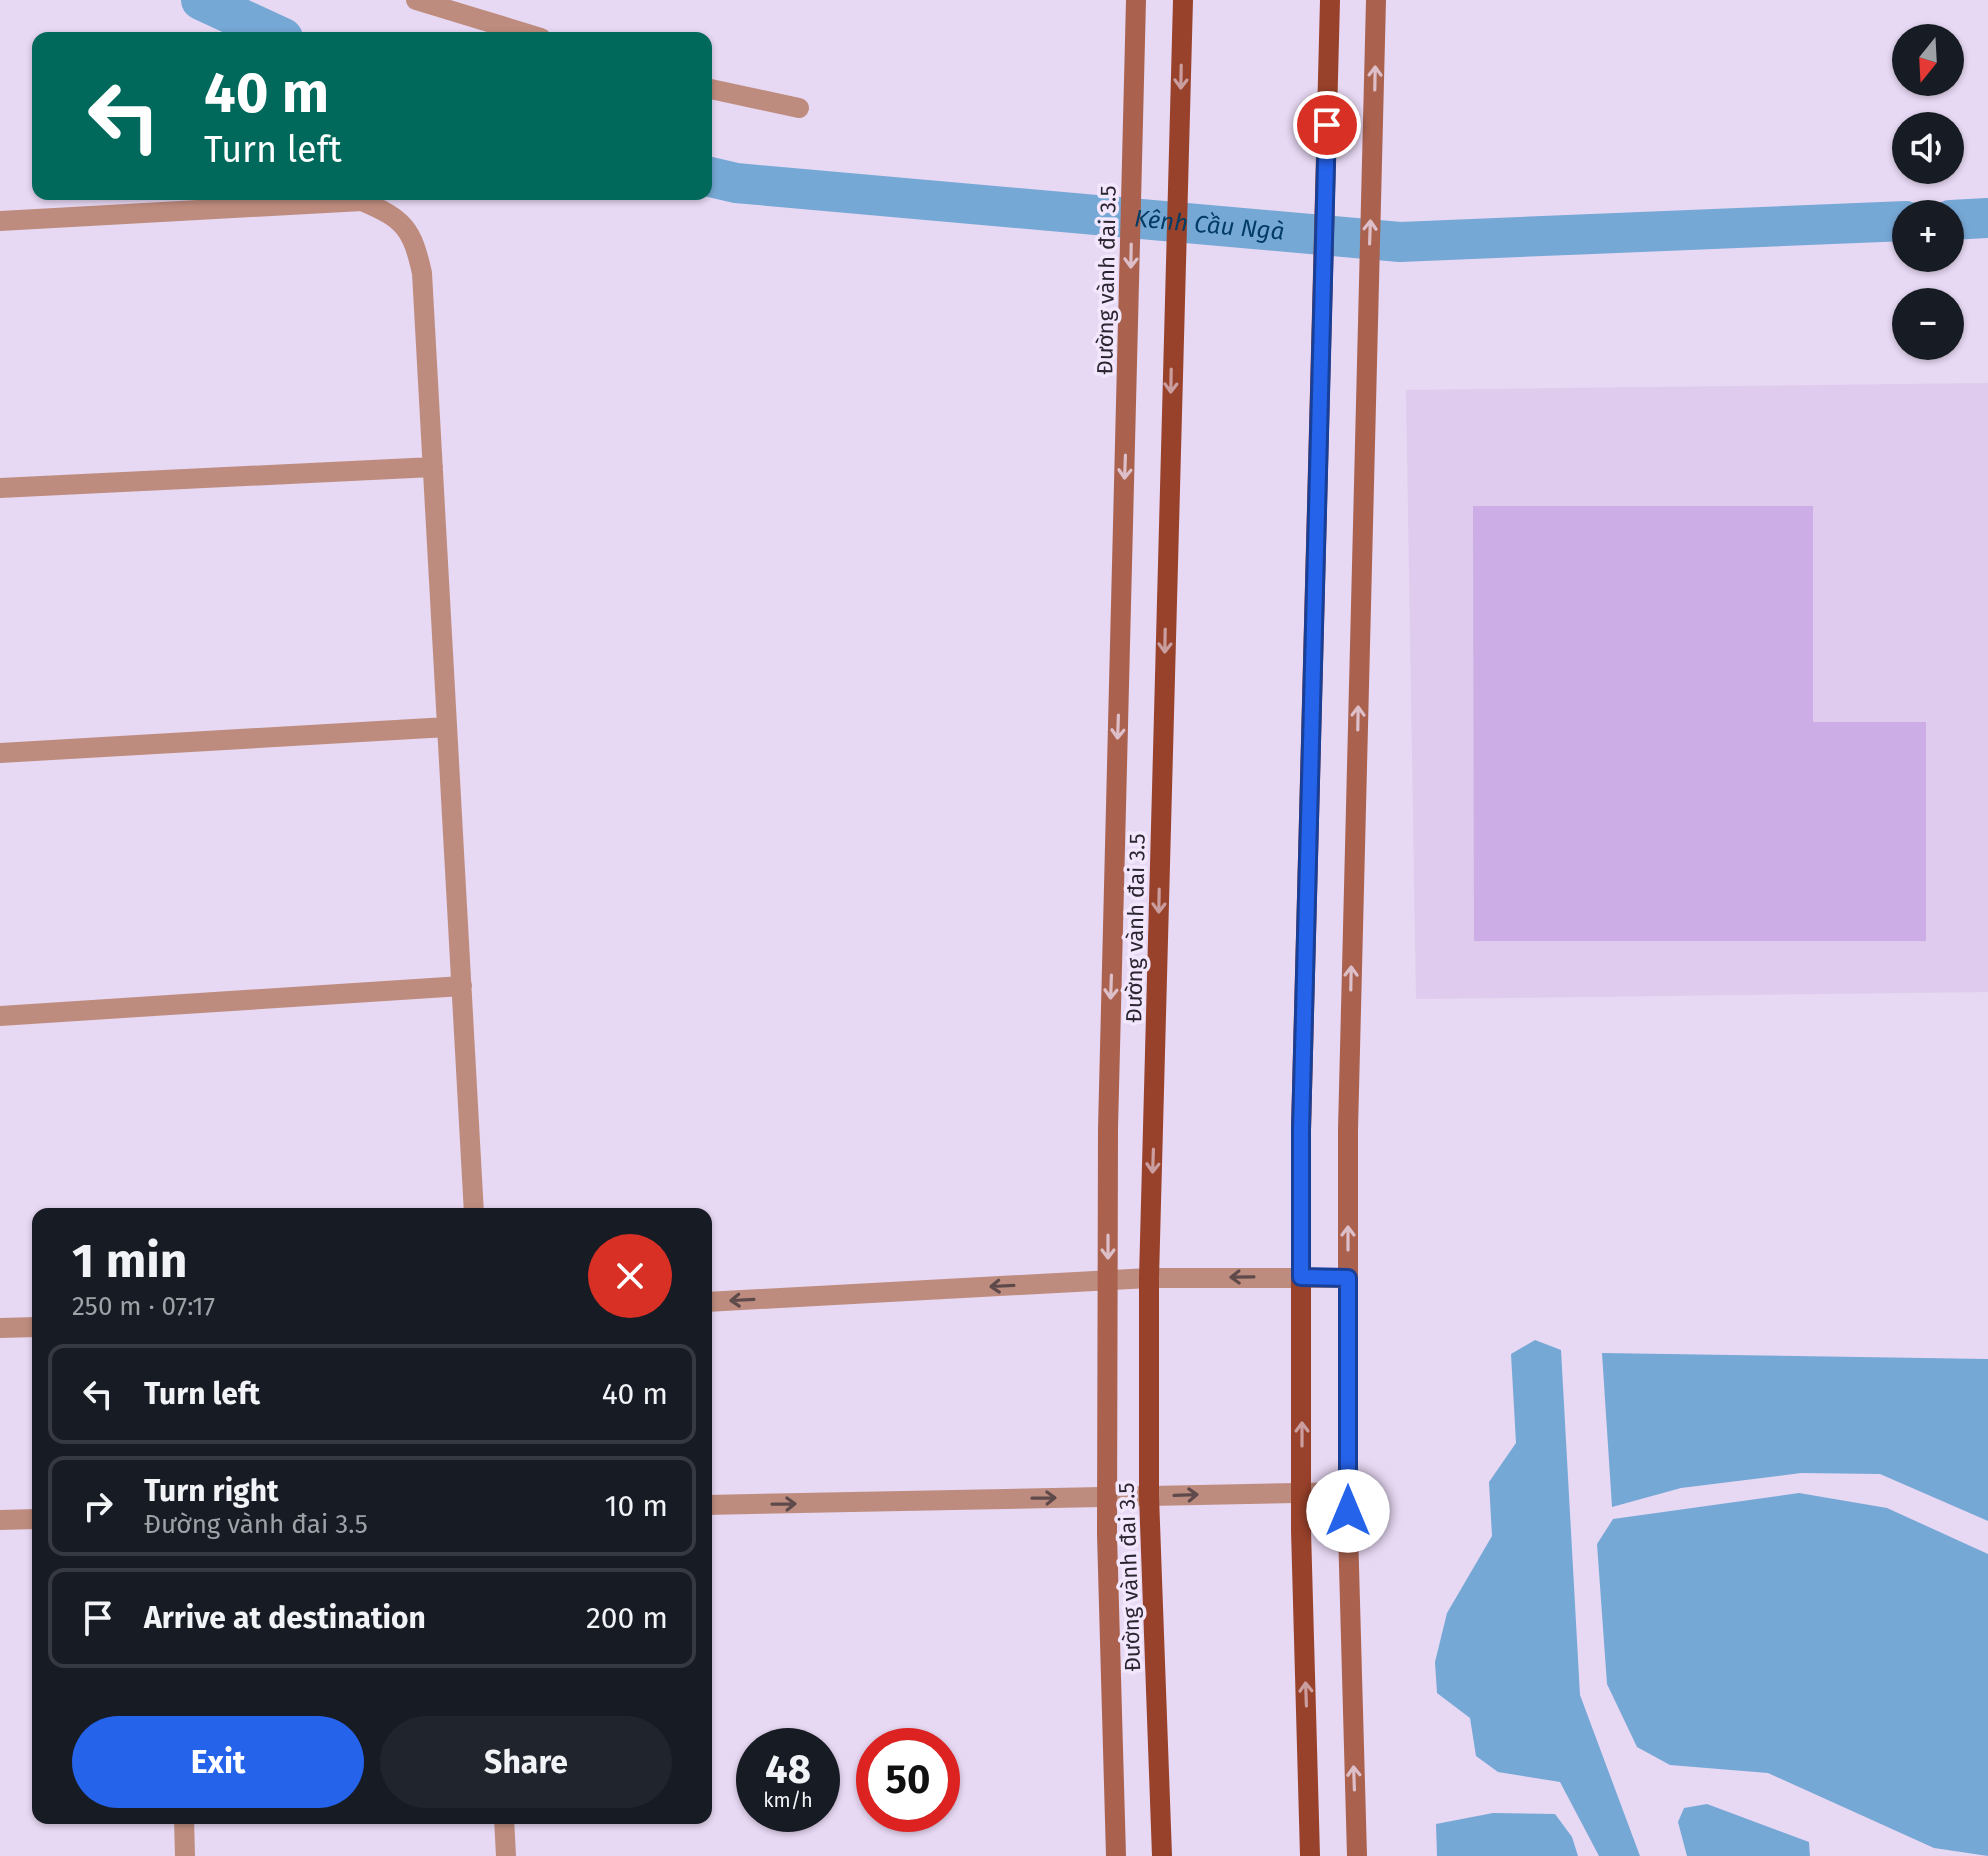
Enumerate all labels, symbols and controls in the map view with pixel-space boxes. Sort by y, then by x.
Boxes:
north arrow [1892,24,1964,96]
map controls [1892,24,1964,360]
text: 40 m [204,60,329,127]
one-way arrow [1173,63,1189,90]
icon: left [72,64,176,168]
one-way arrow [1367,65,1382,92]
pin [1293,91,1361,159]
icon: arrive [1305,103,1349,147]
button: sound [1892,112,1964,184]
text: Turn left [204,128,342,172]
street label: Đường vành đai 3.5 [1091,185,1122,375]
button: + [1892,200,1964,272]
water label: Kênh Cầu Ngà [1133,204,1286,246]
one-way arrow [1363,219,1378,246]
one-way arrow [1123,242,1138,269]
button: − [1892,288,1964,360]
one-way arrow [1163,367,1178,394]
one-way arrow [1118,453,1133,480]
one-way arrow [1157,627,1173,654]
one-way arrow [1350,705,1366,732]
one-way arrow [1111,713,1126,740]
street label: Đường vành đai 3.5 [1120,833,1151,1023]
one-way arrow [1152,887,1167,914]
one-way arrow [1344,965,1359,992]
one-way arrow [1104,973,1119,1000]
one-way arrow [1146,1147,1161,1174]
one-way arrow [1340,1225,1356,1252]
text: 1 min [72,1232,187,1290]
one-way arrow [1100,1233,1116,1260]
button: close [588,1234,672,1318]
one-way arrow [1229,1269,1256,1285]
one-way arrow [989,1279,1016,1294]
text: 250 m · 07:17 [72,1291,215,1322]
one-way arrow [729,1293,756,1308]
icon: left [76,1372,120,1416]
text: Turn left [144,1376,260,1412]
text: 40 m [602,1376,668,1412]
one-way arrow [1294,1421,1310,1448]
position arrow [1306,1469,1390,1553]
text: Turn right [144,1473,279,1509]
street label: Đường vành đai 3.5 [1113,1482,1146,1672]
icon: right [76,1484,120,1528]
one-way arrow [1172,1487,1199,1502]
text: 10 m [605,1488,668,1524]
one-way arrow [1030,1491,1057,1506]
one-way arrow [770,1496,797,1511]
text: Đường vành đai 3.5 [144,1509,368,1540]
icon: arrive [76,1596,120,1640]
text: Arrive at destination [144,1600,426,1636]
text: 200 m [586,1600,668,1636]
one-way arrow [1298,1681,1313,1708]
button: Exit [72,1716,364,1808]
button: Share [380,1716,672,1808]
speed limit sign: 50 [856,1728,960,1832]
text: 48 [765,1746,811,1794]
one-way arrow [1347,1765,1362,1792]
text: km/h [763,1788,813,1812]

